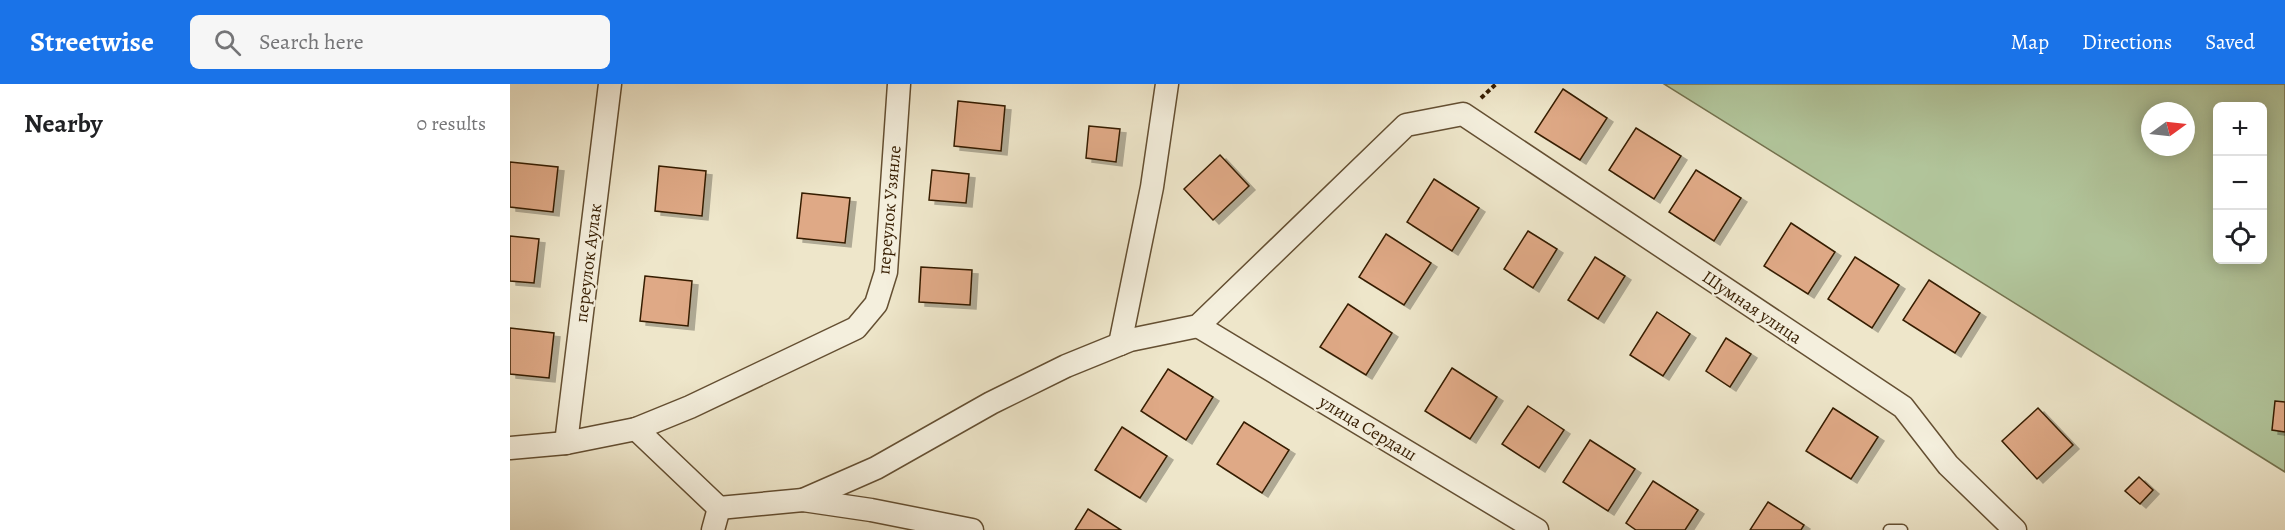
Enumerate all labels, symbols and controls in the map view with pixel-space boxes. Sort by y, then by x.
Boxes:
search box [190,15,610,69]
text: Streetwise [30,23,154,61]
icon: search [211,26,244,59]
text: Search here [259,27,364,57]
text: Map [2011,28,2049,56]
text: Directions [2082,28,2172,56]
text: Saved [2205,28,2255,56]
north arrow [2141,102,2195,156]
map controls [2213,102,2267,264]
button: + [2213,102,2267,156]
text: Nearby [24,106,103,141]
text: 0 results [417,110,486,137]
street label: переулок Узянле [871,144,907,276]
button: − [2213,156,2267,210]
street label: переулок Аулак [569,202,607,324]
button: locate [2213,210,2267,264]
street label: Шумная улица [1697,265,1807,350]
street label: улица Сердаш [1314,389,1421,467]

